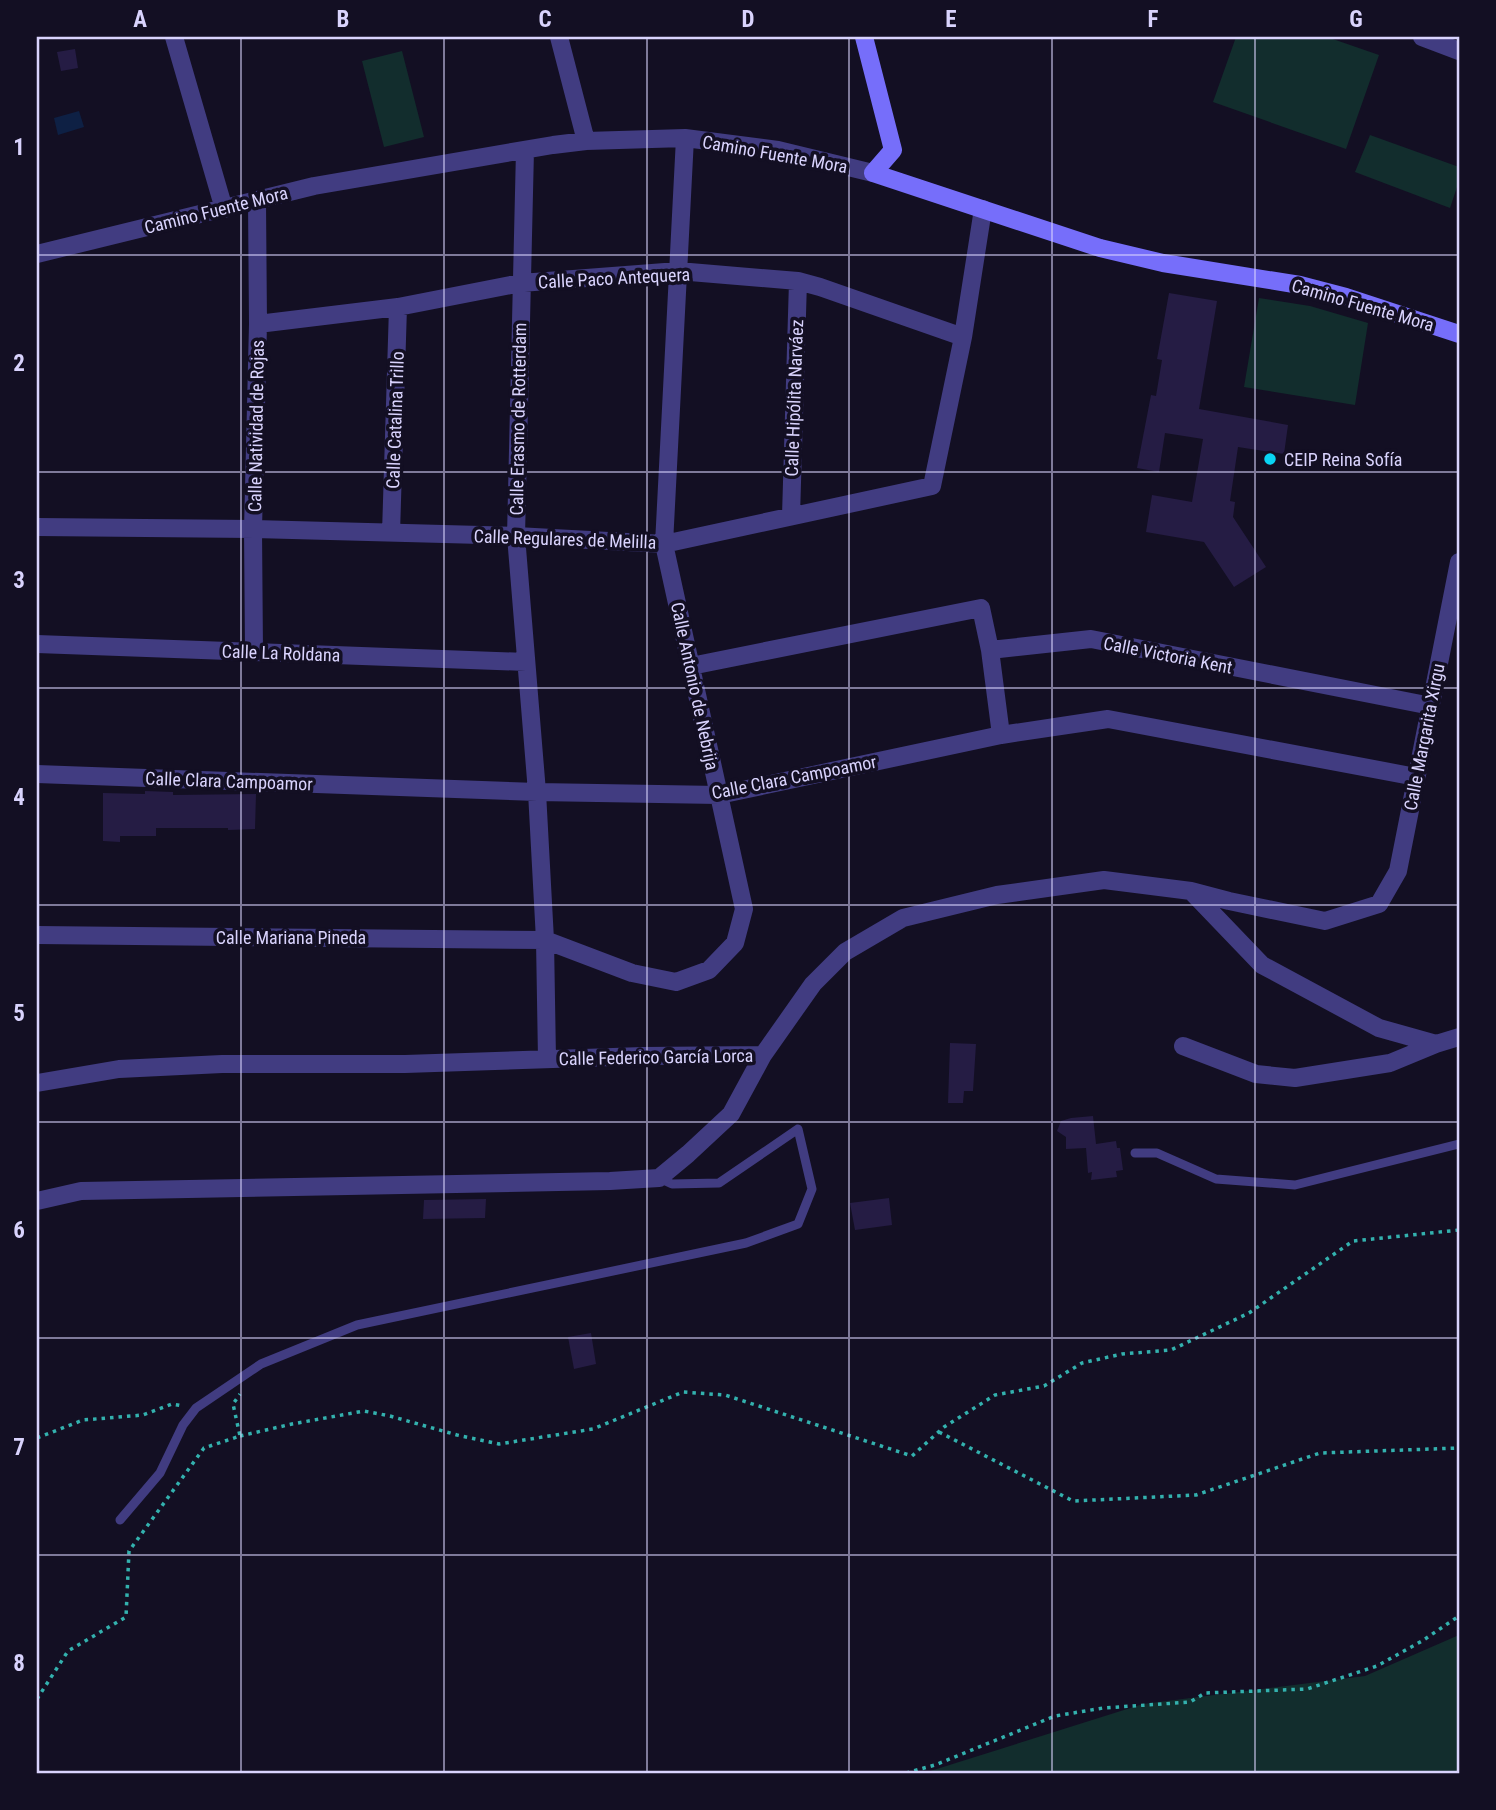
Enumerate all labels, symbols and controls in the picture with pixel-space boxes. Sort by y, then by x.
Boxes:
text: A [133,6,147,33]
text: B [337,6,349,33]
text: C [538,6,552,33]
text: D [742,6,755,33]
text: E [945,6,957,33]
text: F [1148,6,1159,33]
text: G [1349,6,1363,33]
street label: Camino Fuente Mora [701,131,849,177]
text: 1 [13,134,25,161]
street label: Camino Fuente Mora [142,182,290,238]
street label: Calle Paco Antequera [537,264,691,292]
street label: Camino Fuente Mora [1289,275,1437,335]
street label: Calle Hipólita Narváez [781,319,807,477]
street label: Calle Erasmo de Rotterdam [506,322,530,516]
street label: Calle Natividad de Rojas [244,340,268,512]
text: 2 [13,350,25,377]
street label: Calle Catalina Trillo [382,351,408,489]
place label: CEIP Reina Sofía [1284,449,1402,470]
marker: CEIP Reina Sofía [1262,451,1278,467]
street label: Calle Regulares de Melilla [473,525,657,553]
text: 3 [13,567,25,594]
street label: Calle Antonio de Nebrija [667,600,723,772]
street label: Calle Victoria Kent [1102,632,1234,678]
street label: Calle La Roldana [221,640,341,666]
street label: Calle Margarita Xirgu [1399,662,1449,812]
street label: Calle Clara Campoamor [710,751,879,803]
street label: Calle Clara Campoamor [145,768,314,794]
text: 4 [13,784,25,811]
street label: Calle Mariana Pineda [216,927,366,948]
text: 5 [13,1000,25,1027]
street label: Calle Federico García Lorca [558,1045,754,1069]
text: 6 [13,1217,25,1244]
text: 7 [13,1434,25,1461]
text: 8 [13,1650,25,1677]

